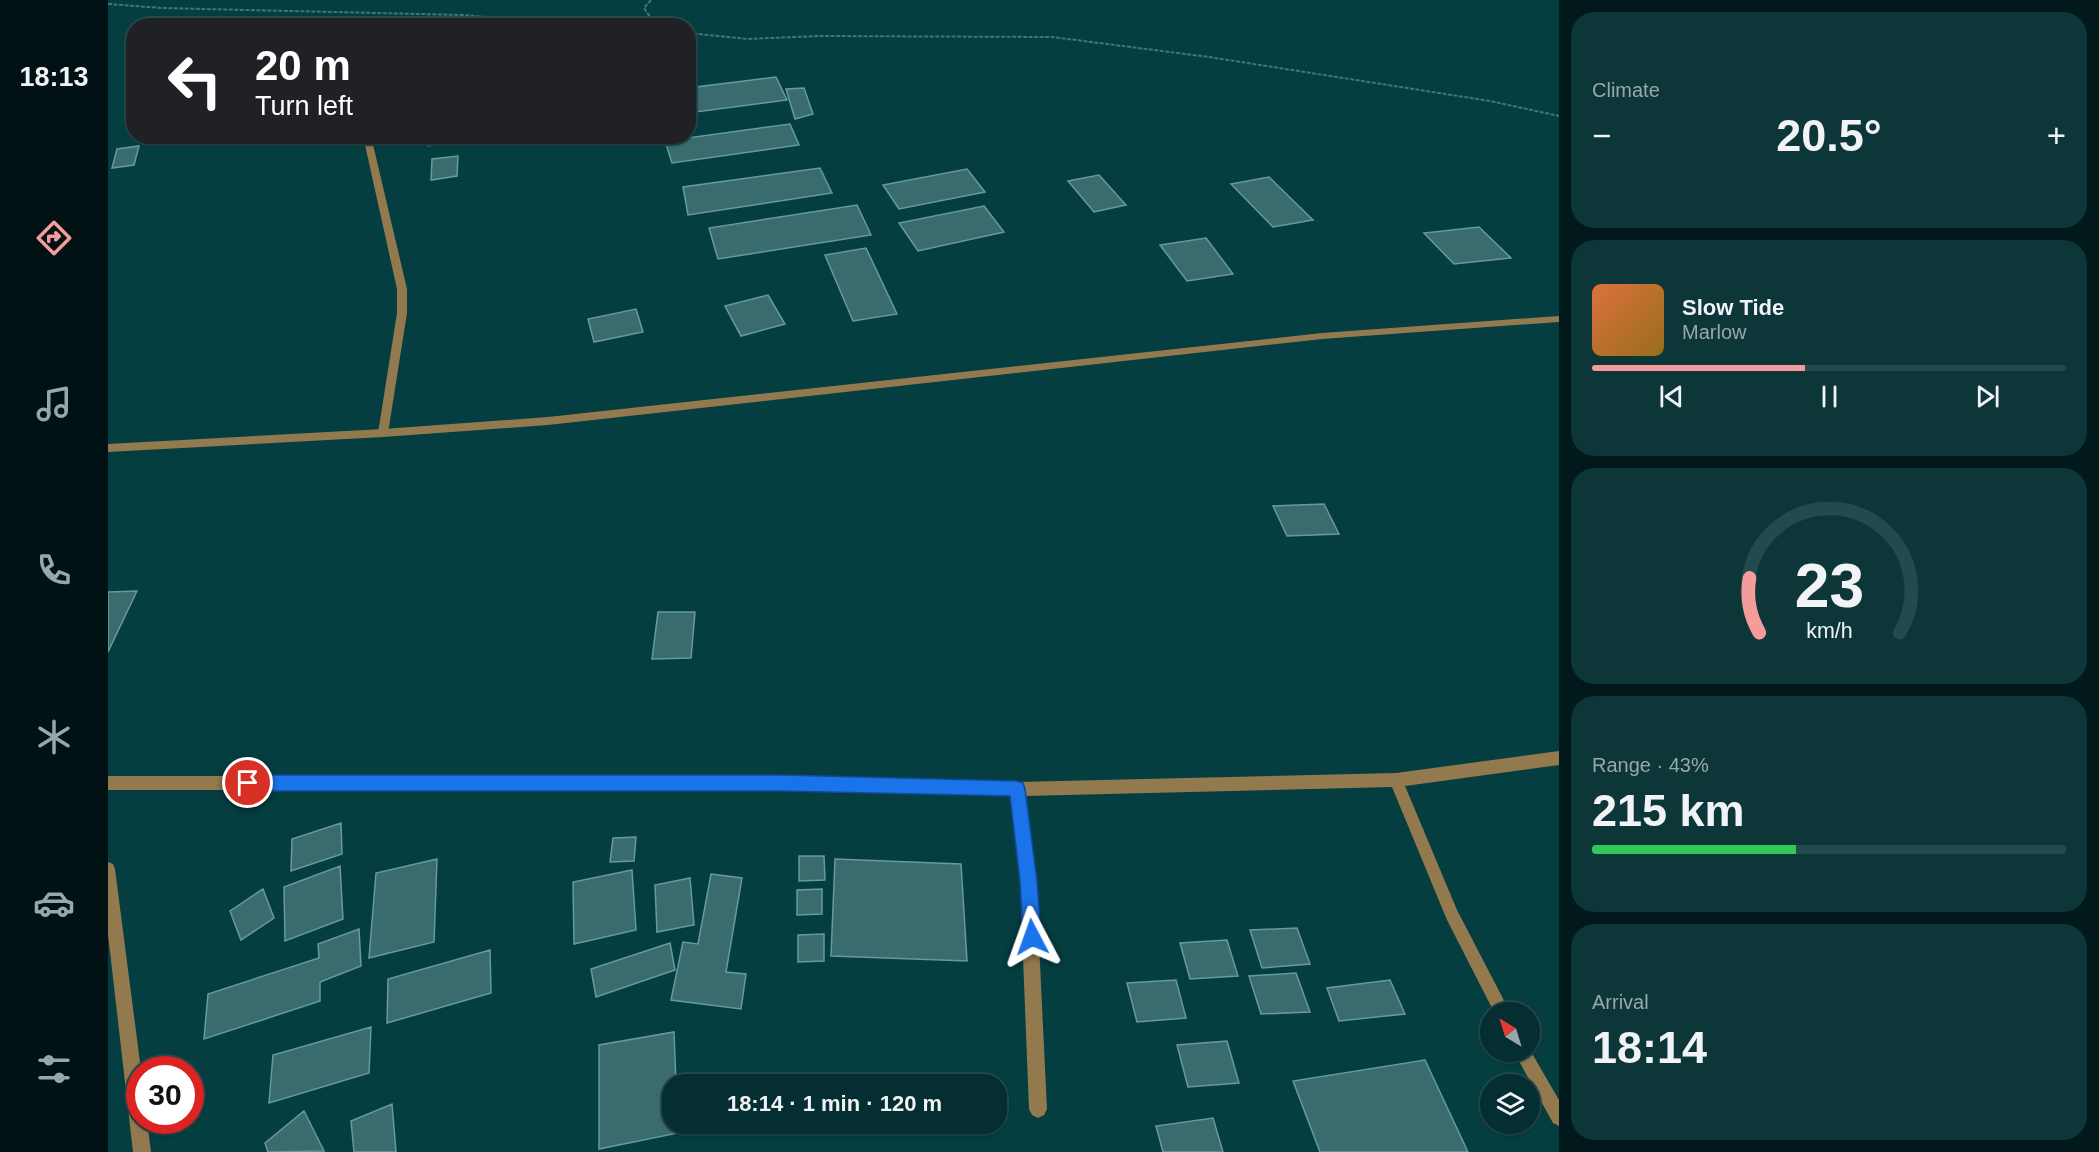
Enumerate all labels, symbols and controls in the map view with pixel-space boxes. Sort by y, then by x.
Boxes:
icon: left [156,42,234,120]
text: 20 m [255,42,351,89]
text: 18:13 [19,62,89,92]
text: Climate [1592,79,1660,101]
text: Turn left [255,91,353,121]
text: 20.5° [1776,110,1882,161]
text: − [1592,117,1611,154]
text: + [2047,117,2066,154]
icon: directions [33,217,75,259]
text: Slow Tide [1682,295,1784,320]
text: Marlow [1682,321,1746,343]
icon: previous [1655,380,1688,413]
icon: pause [1813,380,1846,413]
icon: next [1971,380,2004,413]
icon: music [33,383,75,425]
icon: phone [33,549,75,591]
text: 23 [1794,551,1864,620]
text: km/h [1806,619,1852,643]
icon: climate [33,716,75,758]
text: Range · 43% [1592,754,1709,776]
pin [222,757,273,808]
icon: arrive [231,766,264,799]
text: 215 km [1592,785,1745,836]
icon: car [33,882,75,924]
position arrow [1000,905,1064,969]
text: Arrival [1592,991,1649,1013]
north arrow [1480,1002,1540,1062]
map controls [1480,1002,1540,1134]
text: 18:14 [1592,1022,1707,1073]
icon: filters [33,1048,75,1090]
speed limit sign: 30 [126,1056,204,1134]
button: layers [1480,1074,1540,1134]
text: 18:14 · 1 min · 120 m [727,1091,942,1116]

